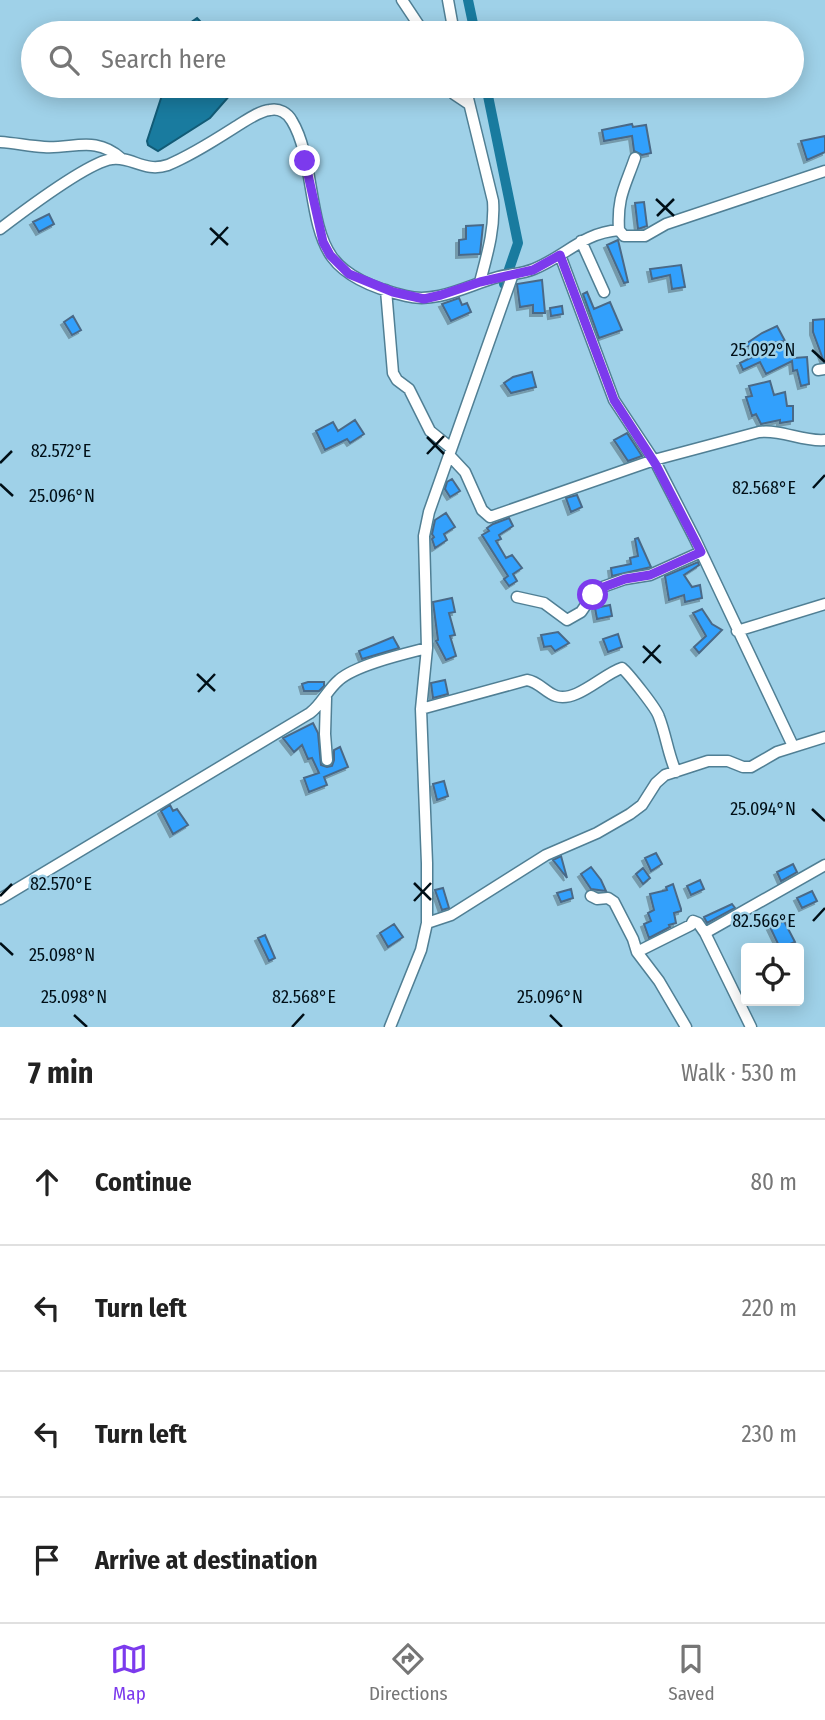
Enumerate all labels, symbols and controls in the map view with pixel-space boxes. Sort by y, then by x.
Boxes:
search box [21,21,804,98]
icon: search [45,41,83,79]
text: Search here [101,44,226,75]
route end [289,145,320,176]
text: 25.092°N [731,339,795,361]
text: 82.572°E [31,440,91,462]
text: 82.568°E [732,477,796,499]
text: 25.096°N [29,485,95,507]
route start [577,579,608,610]
text: 25.094°N [730,798,796,820]
text: 82.570°E [30,873,92,895]
text: 82.566°E [732,910,796,932]
map controls [741,943,804,1006]
button: locate [741,943,804,1006]
text: 25.098°N [29,944,95,966]
text: 25.098°N [41,986,107,1008]
text: 82.568°E [272,986,336,1008]
text: 25.096°N [517,986,583,1008]
text: 7 min [28,1055,93,1091]
text: Walk · 530 m [681,1059,797,1087]
icon: ahead [28,1163,66,1201]
text: Continue [95,1167,192,1198]
text: 80 m [750,1168,797,1196]
icon: left [28,1289,66,1327]
text: Turn left [95,1293,187,1324]
text: 220 m [742,1294,797,1322]
icon: left [28,1415,66,1453]
text: Turn left [95,1419,187,1450]
text: 230 m [741,1420,797,1448]
icon: arrive [28,1541,66,1579]
text: Arrive at destination [95,1545,318,1576]
tab: Map [110,1640,148,1705]
tab: Directions [369,1640,448,1705]
tab: Saved [668,1640,715,1705]

